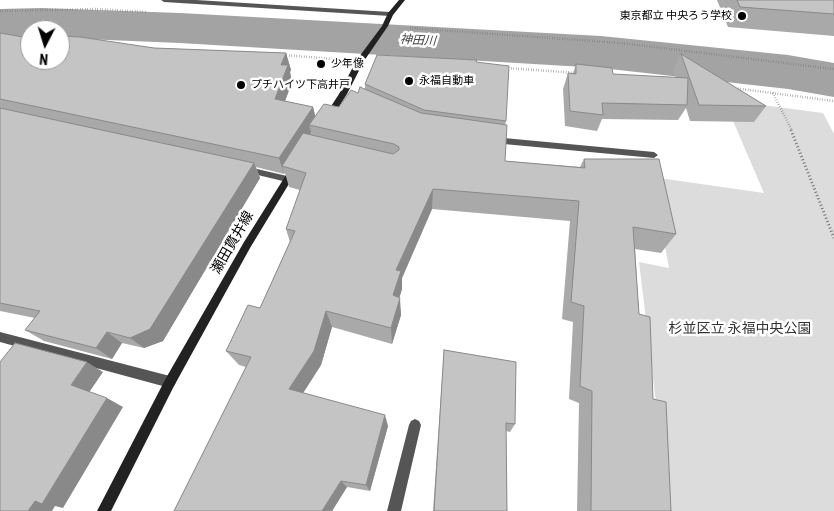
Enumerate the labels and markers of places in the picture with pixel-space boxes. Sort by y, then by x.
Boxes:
place label: 東京都立 中央ろう学校 [619,9,732,23]
marker: 東京都立 中央ろう学校 [736,10,748,22]
place label: 少年像 [331,57,364,71]
marker: 少年像 [315,58,327,70]
place label: 永福自動車 [419,74,474,88]
marker: 永福自動車 [403,75,415,87]
place label: プチハイツ下高井戸 [251,78,350,92]
marker: プチハイツ下高井戸 [235,79,247,91]

